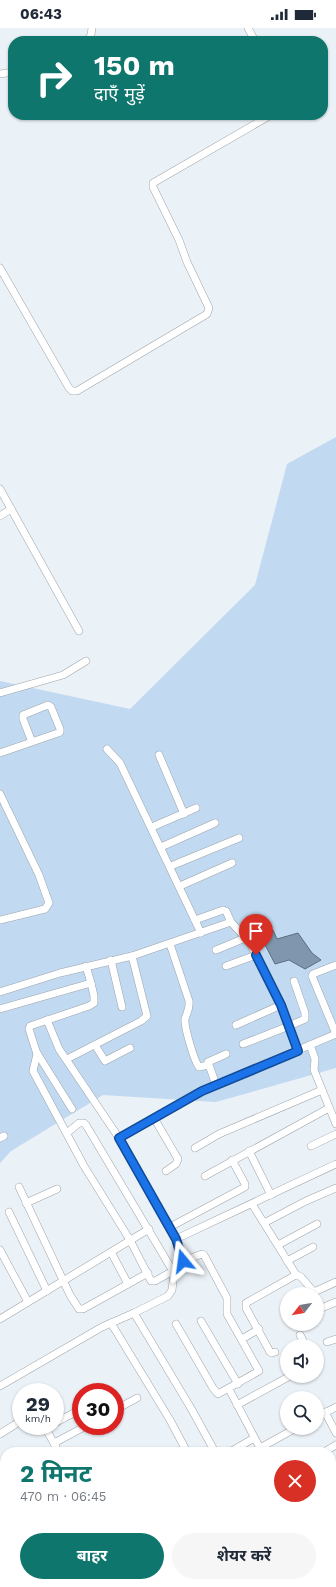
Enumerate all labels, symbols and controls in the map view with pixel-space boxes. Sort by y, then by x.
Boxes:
text: 06:43 [20,5,62,23]
text: 150 m [94,49,175,82]
icon: right [28,52,80,104]
text: दाएँ मुड़ें [94,83,145,104]
pin [239,914,273,955]
icon: arrive [245,920,267,942]
position arrow [162,1240,204,1282]
north arrow [280,1287,324,1331]
map controls [280,1287,324,1435]
button: sound [280,1339,324,1383]
speed limit sign: 30 [72,1383,124,1435]
button: search [280,1391,324,1435]
text: 29 [26,1392,50,1416]
text: km/h [25,1413,51,1424]
text: 2 मिनट [20,1460,92,1488]
button: close [274,1460,316,1502]
text: 470 m · 06:45 [20,1489,106,1504]
button: बाहर [20,1533,164,1579]
button: शेयर करें [172,1533,316,1579]

